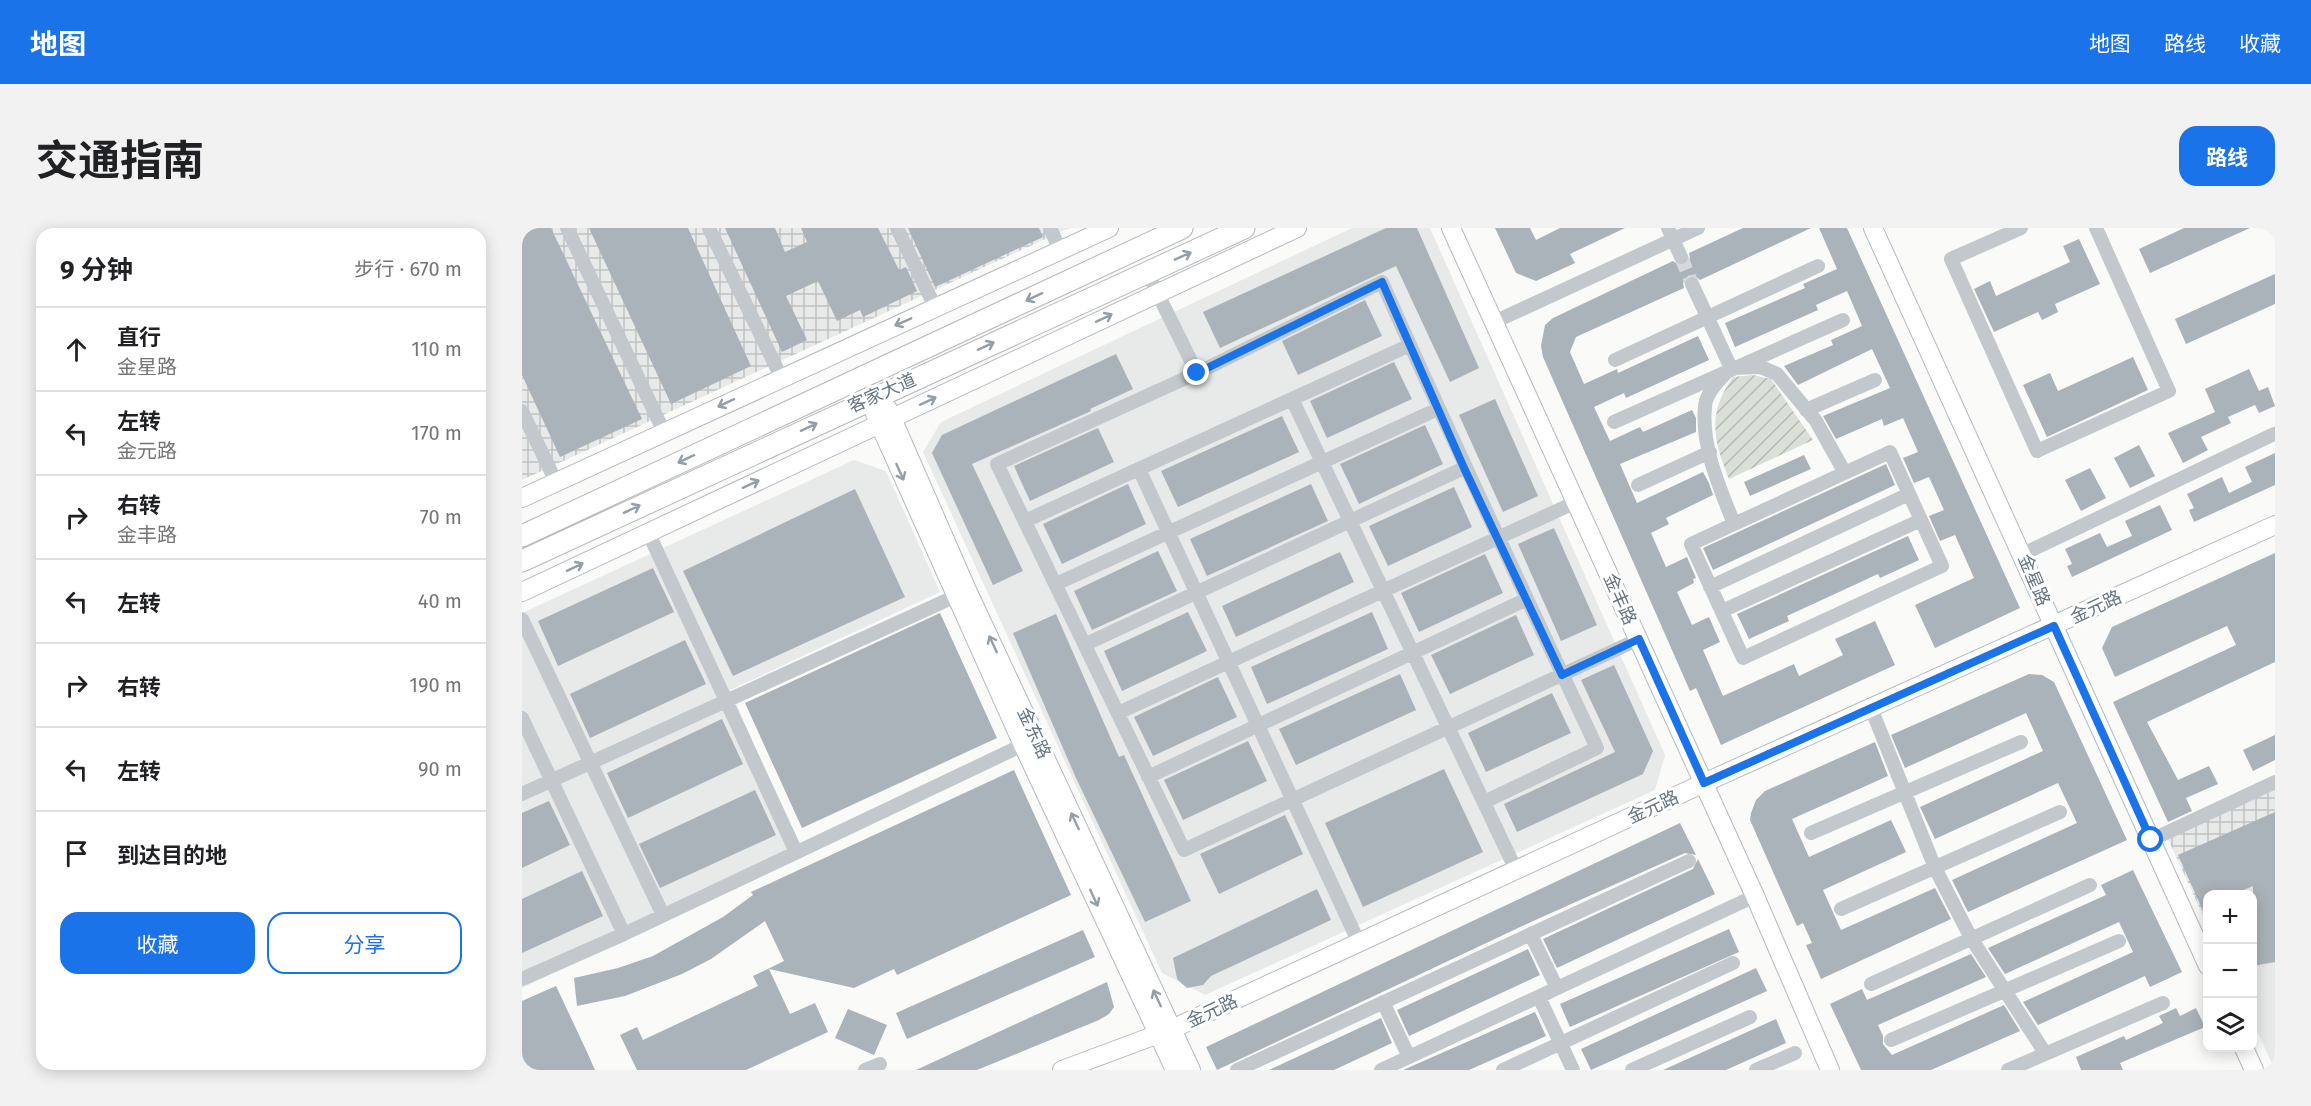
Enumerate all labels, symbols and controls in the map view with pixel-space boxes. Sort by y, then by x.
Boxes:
text: 地图 [30,28,86,61]
text: 地图 [2089,31,2131,57]
text: 路线 [2164,31,2206,57]
text: 收藏 [2239,31,2281,57]
button: 路线 [2179,126,2275,186]
text: 交通指南 [36,136,204,186]
one-way arrow [1173,250,1191,261]
text: 9 分钟 [60,255,133,286]
text: 步行 · 670 m [354,257,462,281]
one-way arrow [1025,292,1043,304]
one-way arrow [1095,312,1113,324]
one-way arrow [895,316,913,328]
text: 直行 [117,324,161,351]
icon: ahead [60,333,93,366]
text: 110 m [411,337,462,361]
one-way arrow [977,339,995,351]
text: 金星路 [117,355,177,379]
route end [1183,359,1209,385]
street label: 客家大道 [845,368,919,418]
one-way arrow [918,395,936,406]
one-way arrow [717,397,735,409]
text: 左转 [117,408,161,435]
icon: left [60,417,93,450]
one-way arrow [799,420,817,432]
text: 170 m [411,421,462,445]
text: 金元路 [117,439,177,463]
one-way arrow [677,454,695,466]
one-way arrow [895,462,906,480]
one-way arrow [742,477,760,489]
text: 右转 [117,492,161,519]
icon: right [60,501,93,534]
one-way arrow [623,503,641,515]
text: 70 m [420,505,462,529]
text: 金丰路 [117,523,177,547]
street label: 金星路 [2013,551,2055,609]
one-way arrow [565,561,583,573]
street label: 金丰路 [1599,570,1641,628]
icon: left [60,585,93,618]
street label: 金元路 [2067,586,2125,628]
text: 40 m [418,589,462,613]
text: 左转 [117,590,161,617]
one-way arrow [986,636,998,654]
icon: right [60,669,93,702]
text: 190 m [409,673,462,697]
text: 右转 [117,674,161,701]
street label: 金东路 [1013,704,1055,762]
icon: left [60,753,93,786]
text: 90 m [418,757,462,781]
text: 左转 [117,758,161,785]
street label: 金元路 [1624,786,1682,828]
one-way arrow [1069,813,1080,831]
route start [2137,826,2163,852]
icon: arrive [60,837,93,870]
text: 到达目的地 [117,842,227,869]
one-way arrow [1089,888,1100,906]
map controls [2203,890,2257,1052]
button: + [2203,890,2257,944]
button: 收藏 [60,912,255,974]
button: 分享 [267,912,462,974]
button: − [2203,944,2257,998]
one-way arrow [1151,989,1163,1007]
street label: 金元路 [1183,990,1241,1032]
button: layers [2203,998,2257,1052]

